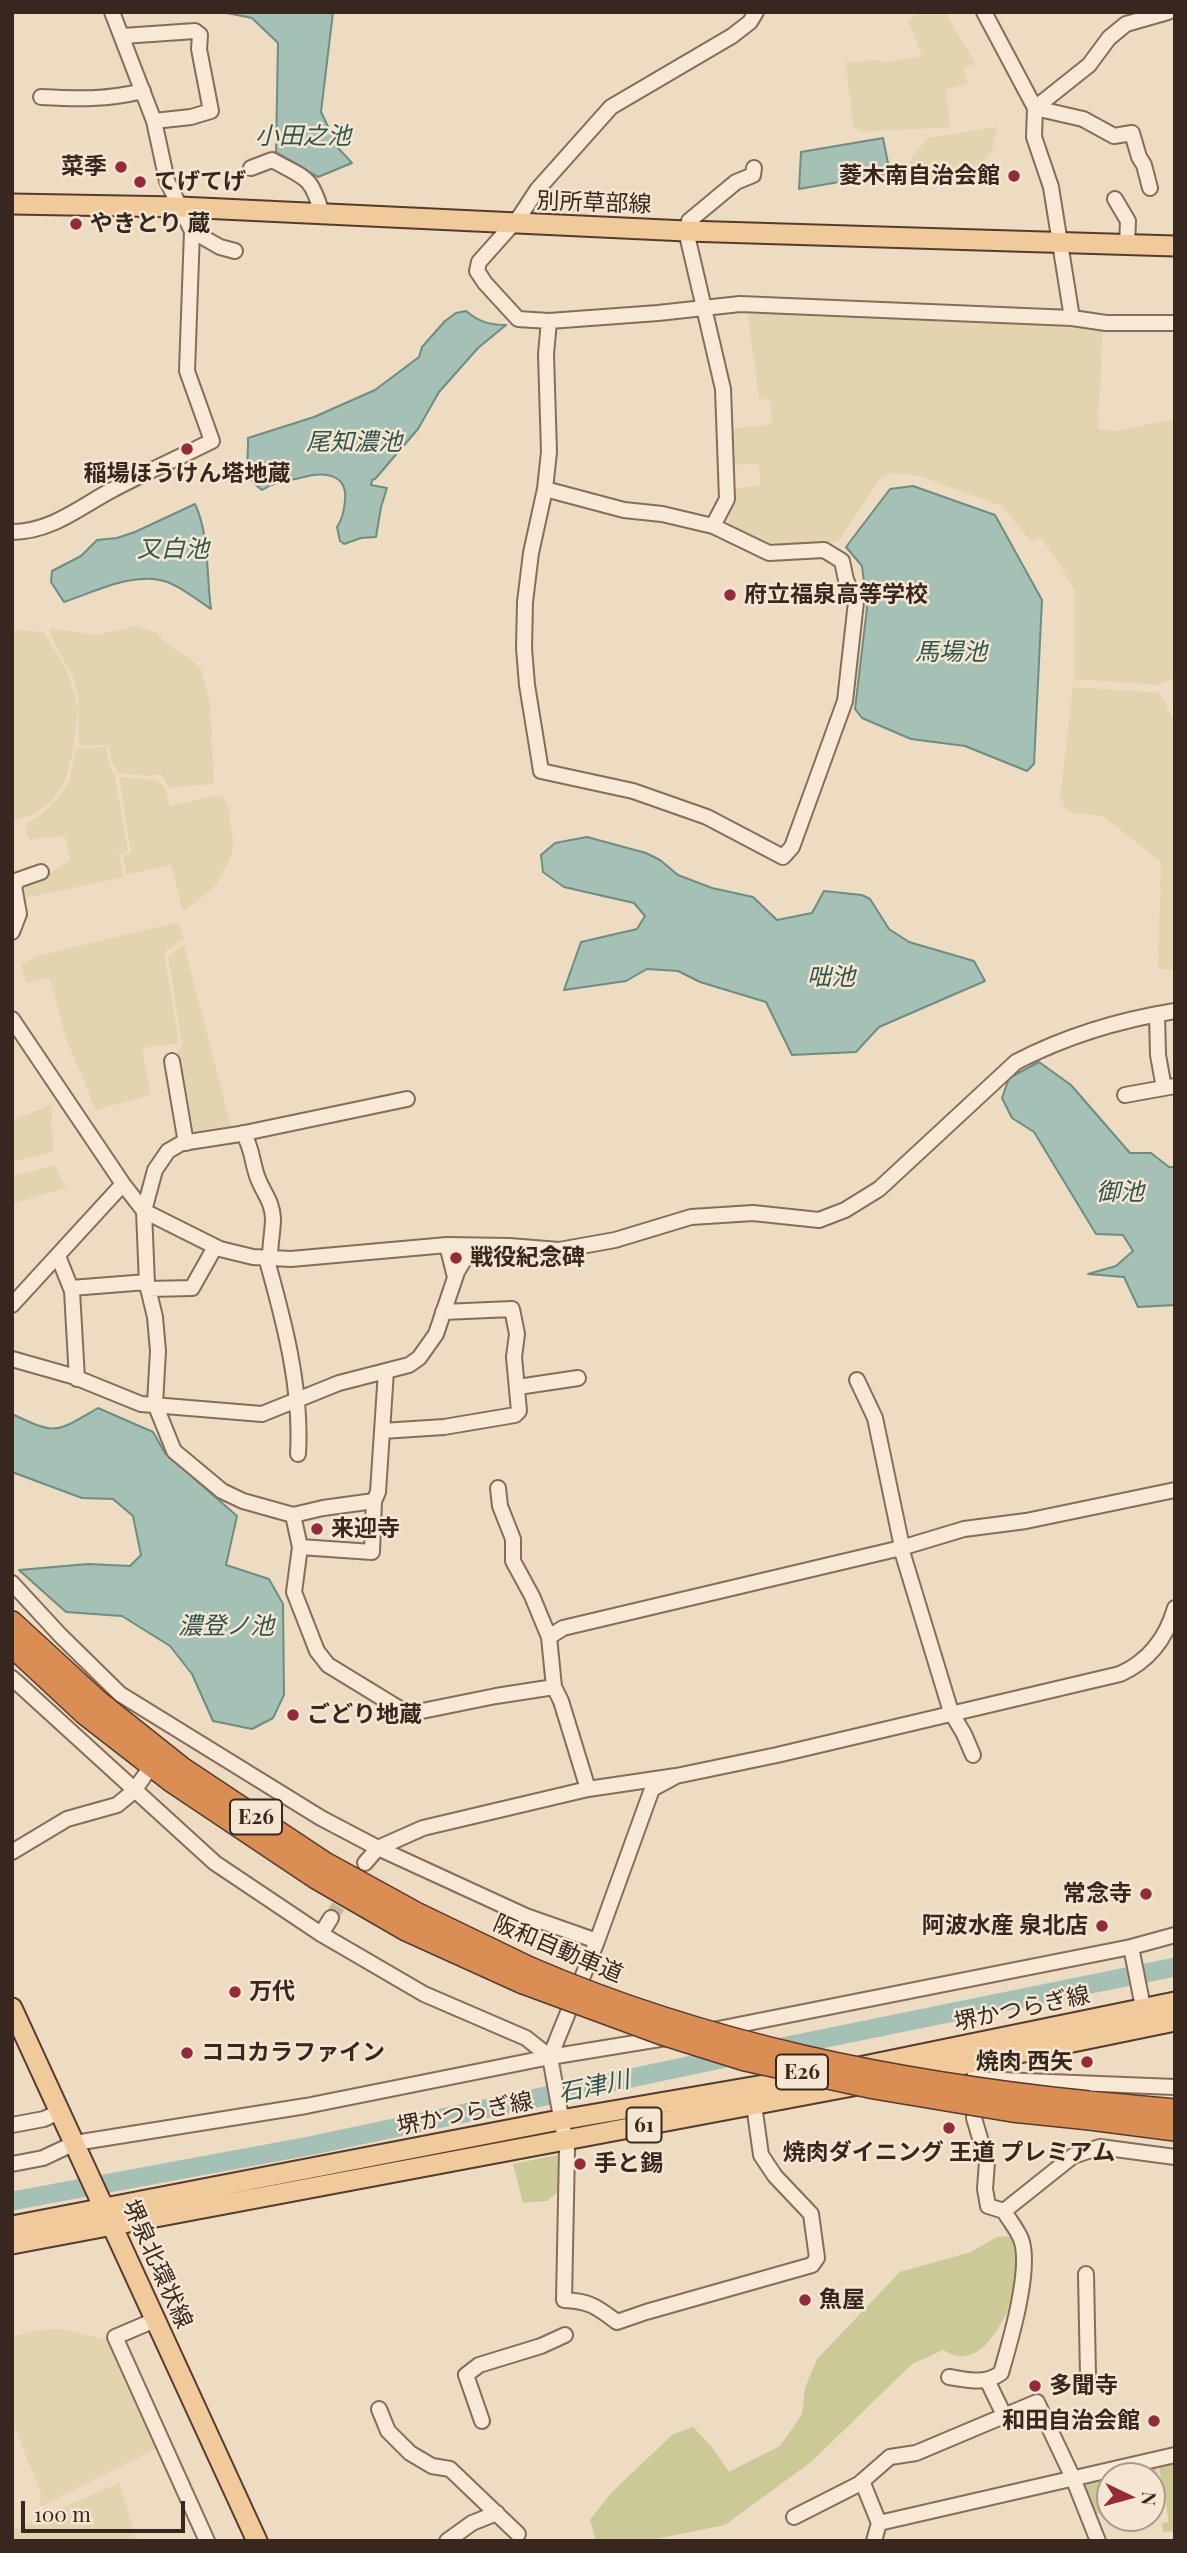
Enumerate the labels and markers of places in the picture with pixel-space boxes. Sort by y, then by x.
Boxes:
place label: 菜季 [61,153,107,181]
marker: 菜季 [113,159,129,175]
place label: 菱木南自治会館 [839,162,1000,190]
place label: てげてげ [154,168,246,196]
marker: 菱木南自治会館 [1006,168,1022,184]
marker: てげてげ [132,174,148,190]
place label: やきとり 蔵 [90,210,210,238]
marker: やきとり 蔵 [68,216,84,232]
marker: 稲場ほうけん塔地蔵 [179,441,195,457]
place label: 稲場ほうけん塔地蔵 [84,460,290,488]
place label: 府立福泉高等学校 [744,581,928,609]
marker: 府立福泉高等学校 [722,587,738,603]
place label: 戦役紀念碑 [470,1244,585,1272]
marker: 戦役紀念碑 [448,1250,464,1266]
place label: 来迎寺 [331,1515,400,1543]
marker: 来迎寺 [309,1521,325,1537]
place label: ごどり地蔵 [307,1701,422,1729]
marker: ごどり地蔵 [285,1707,301,1723]
place label: 常念寺 [1063,1880,1132,1908]
marker: 常念寺 [1138,1886,1154,1902]
place label: 阿波水産 泉北店 [922,1912,1088,1940]
marker: 阿波水産 泉北店 [1094,1918,1110,1934]
place label: 万代 [249,1978,295,2006]
marker: 万代 [227,1984,243,2000]
place label: ココカラファイン [201,2039,385,2067]
marker: ココカラファイン [179,2045,195,2061]
place label: 焼肉 西矢 [976,2048,1073,2076]
marker: 焼肉 西矢 [1079,2054,1095,2070]
marker: 焼肉ダイニング 王道 プレミアム [941,2120,957,2136]
place label: 焼肉ダイニング 王道 プレミアム [783,2139,1115,2167]
place label: 手と錫 [594,2150,663,2178]
marker: 手と錫 [572,2156,588,2172]
place label: 魚屋 [819,2286,865,2314]
marker: 魚屋 [797,2292,813,2308]
place label: 多聞寺 [1049,2372,1118,2400]
marker: 多聞寺 [1027,2378,1043,2394]
place label: 和田自治会館 [1002,2407,1140,2435]
marker: 和田自治会館 [1146,2413,1162,2429]

